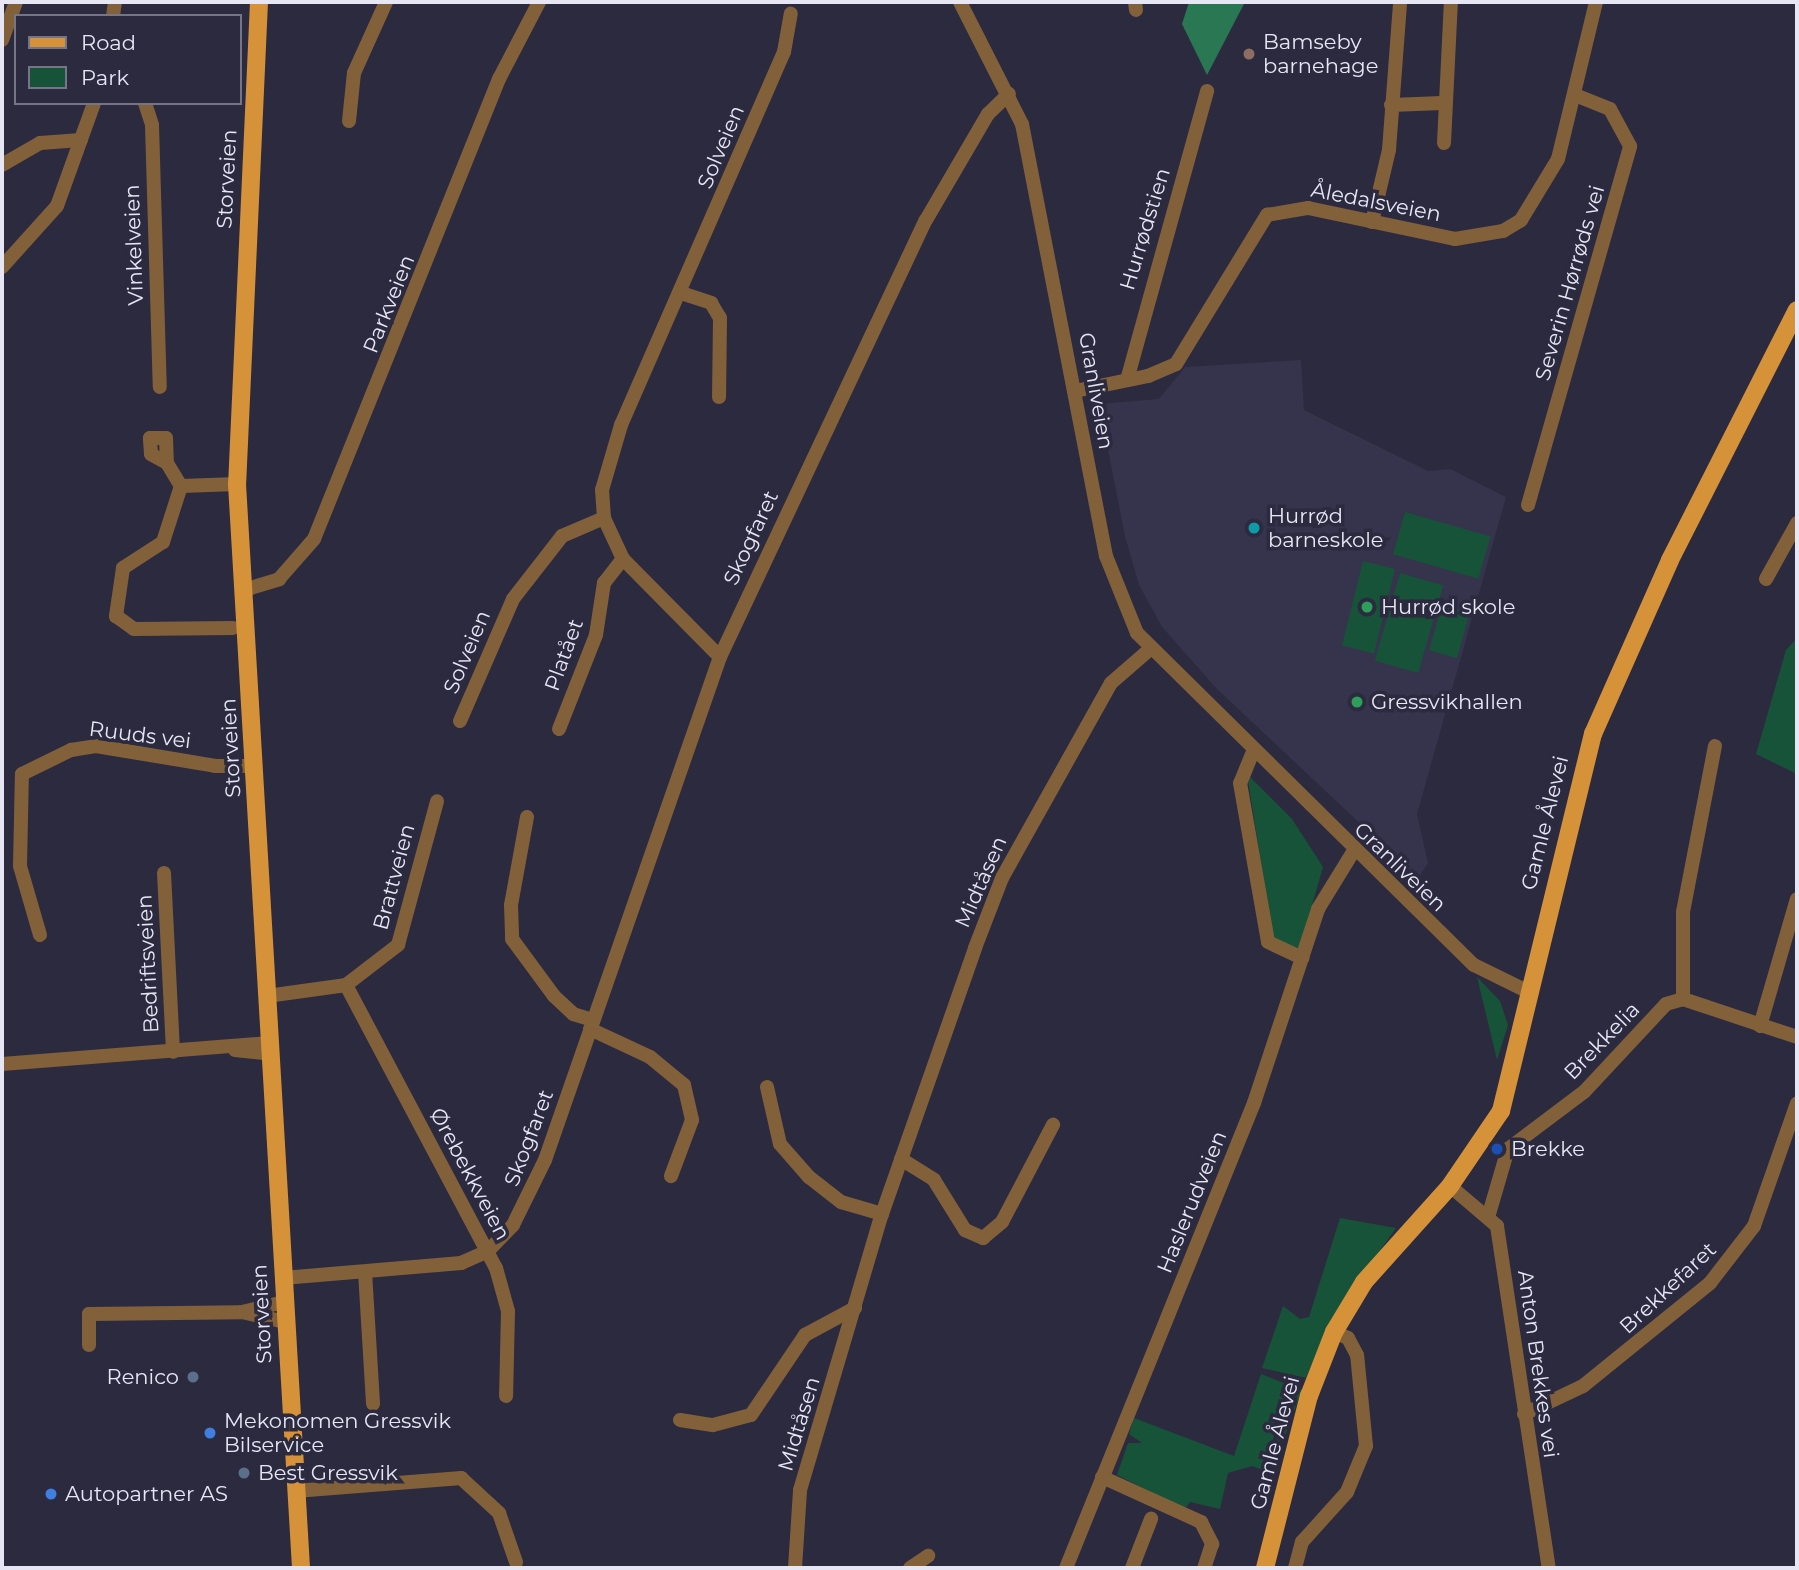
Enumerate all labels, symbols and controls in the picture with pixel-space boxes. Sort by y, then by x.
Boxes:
legend [14,14,242,105]
place label: Bamseby barnehage [1263,29,1378,79]
text: Road [81,30,136,55]
marker: Bamseby barnehage [1241,46,1257,62]
text: Park [81,65,129,90]
street label: Solveien [692,102,750,192]
street label: Storveien [212,129,242,229]
street label: Hurrødstien [1114,165,1176,293]
street label: Åledalsveien [1309,177,1443,227]
street label: Severin Hørrøds vei [1530,182,1610,384]
street label: Vinkelveien [119,184,149,306]
street label: Parkveien [358,251,420,357]
street label: Granliveien [1073,331,1119,451]
street label: Skogfaret [718,487,784,589]
place label: Hurrød barneskole [1268,503,1384,553]
marker: Hurrød barneskole [1246,520,1262,536]
place label: Hurrød skole [1381,594,1515,620]
marker: Hurrød skole [1359,599,1375,615]
street label: Solveien [438,607,496,697]
street label: Platået [539,616,589,694]
place label: Gressvikhallen [1371,689,1523,715]
marker: Gressvikhallen [1349,694,1365,710]
street label: Storveien [216,698,246,798]
street label: Ruuds vei [87,716,193,754]
street label: Gamle Ålevei [1516,753,1574,893]
street label: Granliveien [1349,817,1451,917]
street label: Brattveien [368,821,420,933]
street label: Midtåsen [950,832,1012,932]
street label: Bedriftsveien [132,894,164,1034]
street label: Brekkelia [1559,997,1645,1085]
street label: Skogfaret [499,1086,559,1190]
street label: Ørebekkveien [425,1104,515,1244]
street label: Haslerudveien [1152,1127,1232,1277]
place label: Brekke [1511,1136,1585,1162]
marker: Brekke [1489,1141,1505,1157]
street label: Brekkefaret [1615,1237,1721,1339]
street label: Storveien [247,1264,277,1364]
street label: Anton Brekkes vei [1512,1268,1564,1460]
place label: Renico [106,1364,179,1390]
marker: Renico [185,1369,201,1385]
street label: Gamle Ålevei [1245,1373,1305,1513]
street label: Midtåsen [773,1374,825,1474]
place label: Mekonomen Gressvik Bilservice [224,1408,451,1458]
marker: Mekonomen Gressvik Bilservice [202,1425,218,1441]
place label: Best Gressvik [258,1460,398,1486]
marker: Best Gressvik [236,1465,252,1481]
place label: Autopartner AS [65,1481,228,1507]
marker: Autopartner AS [43,1486,59,1502]

